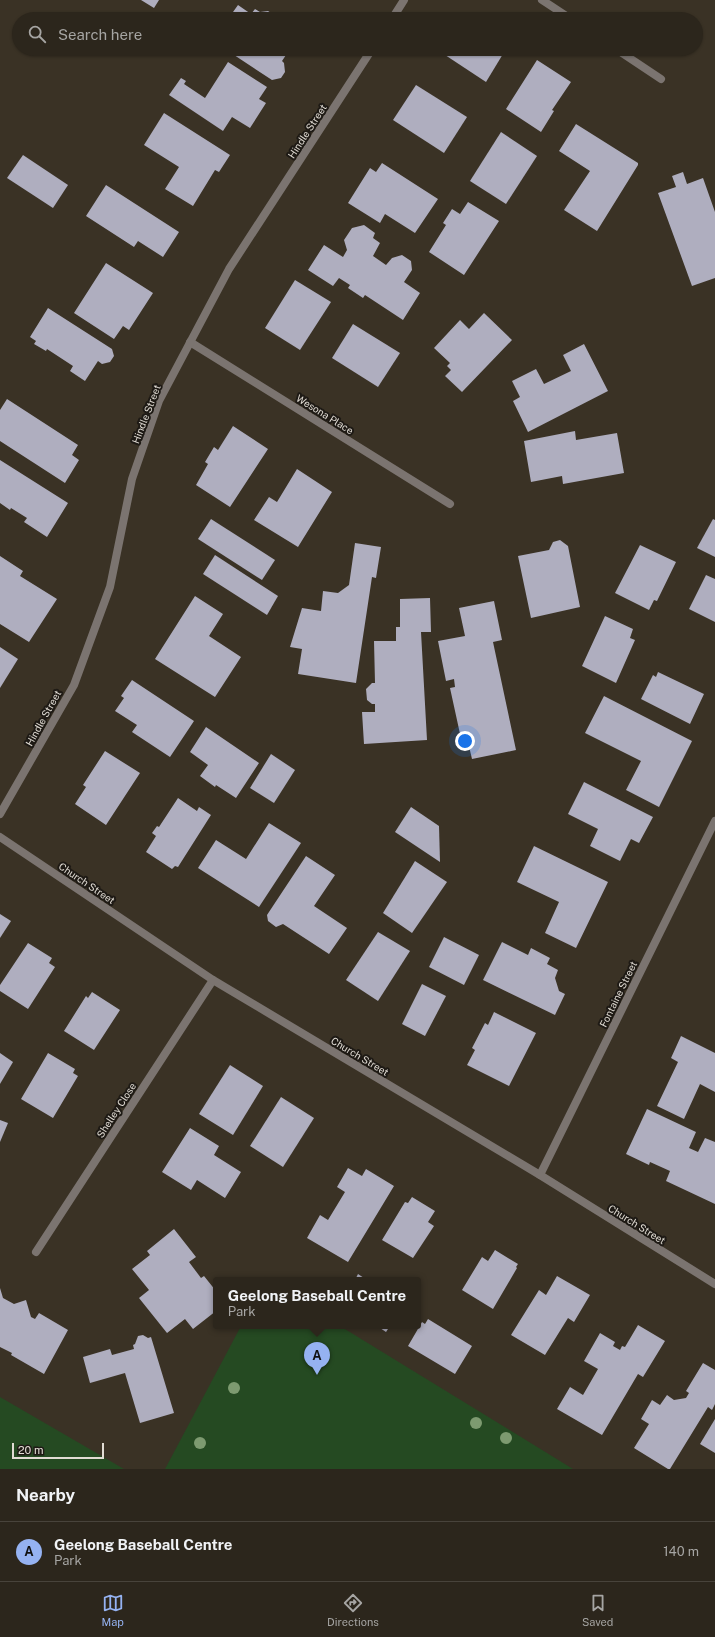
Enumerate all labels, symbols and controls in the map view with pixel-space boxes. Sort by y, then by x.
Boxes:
search box [12,12,703,56]
icon: search [26,23,48,45]
text: Search here [58,26,142,43]
street label: Hindle Street [285,102,329,160]
street label: Hindle Street [129,383,163,445]
street label: Wesona Place [294,392,356,437]
street label: Hindle Street [23,688,63,748]
your location [455,731,475,751]
street label: Church Street [57,860,117,906]
street label: Fontaine Street [597,959,639,1029]
street label: Church Street [329,1034,391,1078]
street label: Shelley Close [94,1080,138,1140]
street label: Church Street [606,1202,668,1246]
popup [213,1277,421,1329]
text: Geelong Baseball Centre [228,1287,406,1304]
text: Park [228,1304,255,1319]
pin: A [304,1342,330,1375]
scale bar [12,1441,104,1460]
text: 20 m [18,1444,43,1456]
text: Nearby [16,1485,75,1505]
text: Geelong Baseball Centre [54,1536,232,1553]
text: A [24,1544,34,1559]
text: 140 m [663,1544,699,1559]
text: Park [54,1553,82,1568]
tab: Map [102,1592,124,1628]
tab: Directions [327,1592,379,1628]
tab: Saved [582,1592,613,1628]

